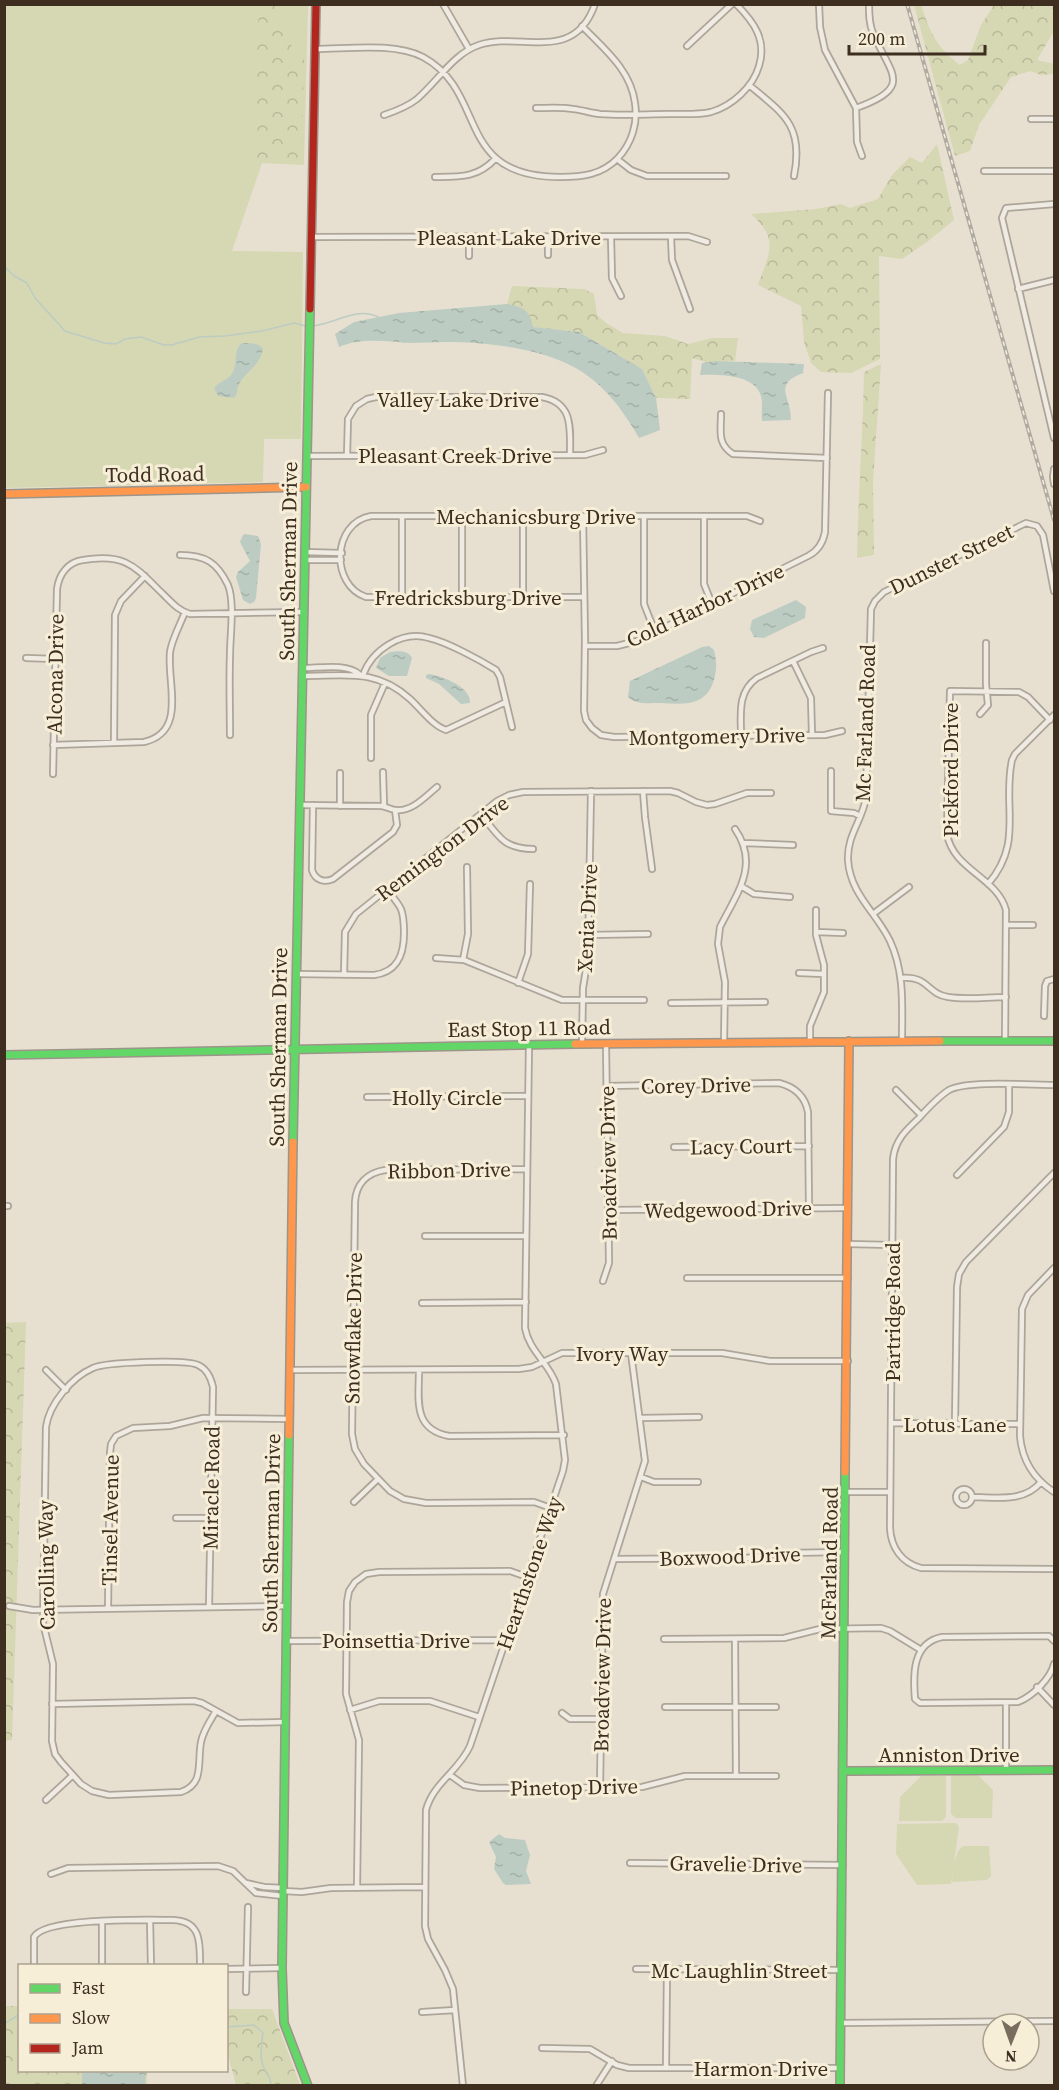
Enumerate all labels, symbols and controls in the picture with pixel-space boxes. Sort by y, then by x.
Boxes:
scale bar [849,18,986,56]
text: 200 m [858,26,905,51]
street label: Pleasant Lake Drive [417,223,601,252]
street label: Valley Lake Drive [377,385,539,414]
street label: Pleasant Creek Drive [358,441,552,470]
street label: Todd Road [105,459,205,489]
street label: South Sherman Drive [272,461,304,661]
street label: Mechanicsburg Drive [436,502,636,531]
street label: Dunster Street [884,516,1018,602]
street label: Cold Harbor Drive [621,556,789,654]
street label: Fredricksburg Drive [374,583,562,612]
street label: Alcona Drive [39,613,71,735]
street label: Mc Farland Road [848,643,882,802]
street label: Pickford Drive [936,702,965,838]
street label: Montgomery Drive [628,720,806,752]
street label: Remington Drive [370,788,514,908]
street label: Xenia Drive [570,863,604,973]
street label: South Sherman Drive [262,947,294,1147]
street label: East Stop 11 Road [447,1012,611,1044]
street label: Corey Drive [641,1070,751,1100]
street label: Holly Circle [392,1083,502,1112]
street label: Broadview Drive [592,1085,624,1241]
street label: Lacy Court [690,1131,792,1161]
street label: Ribbon Drive [387,1154,511,1186]
street label: Wedgewood Drive [644,1193,812,1225]
street label: Partridge Road [878,1242,907,1382]
street label: Snowflake Drive [337,1252,369,1404]
street label: Ivory Way [576,1339,669,1368]
street label: Lotus Lane [903,1410,1007,1439]
street label: Miracle Road [195,1426,227,1550]
street label: South Sherman Drive [255,1433,287,1633]
street label: Tinsel Avenue [94,1454,126,1586]
street label: McFarland Road [813,1486,845,1640]
street label: Hearthstone Way [489,1492,569,1654]
street label: Carolling Way [30,1499,62,1630]
street label: Boxwood Drive [659,1539,801,1573]
street label: Broadview Drive [586,1597,618,1753]
street label: Poinsettia Drive [322,1626,470,1655]
street label: Anniston Drive [878,1740,1020,1769]
street label: Pinetop Drive [510,1771,638,1803]
street label: Gravelie Drive [669,1848,803,1880]
street label: Mc Laughlin Street [651,1956,827,1985]
legend [18,1964,228,2072]
text: Fast [72,1975,105,2000]
text: Slow [72,2005,110,2030]
north arrow [981,2012,1041,2072]
text: Jam [71,2035,104,2060]
text: N [1004,2046,1017,2068]
street label: Harmon Drive [694,2054,828,2083]

